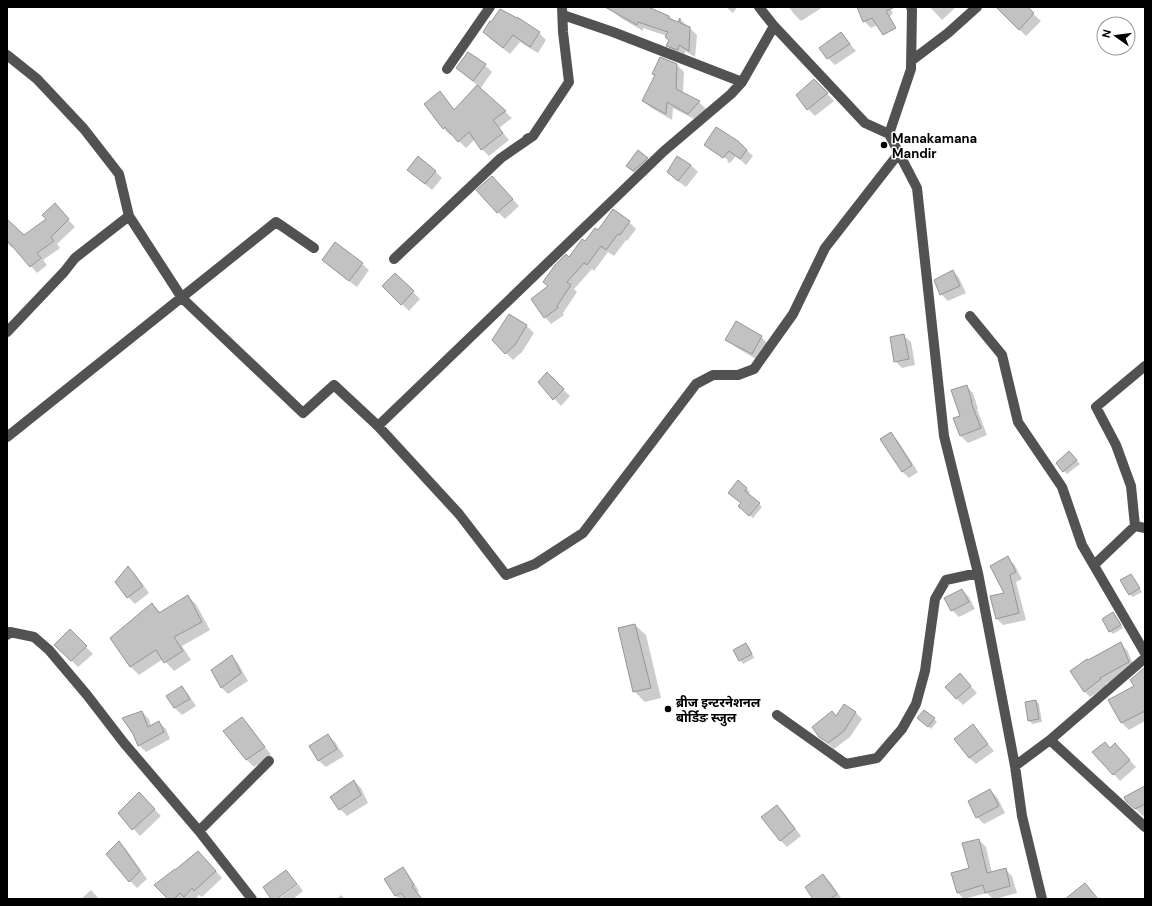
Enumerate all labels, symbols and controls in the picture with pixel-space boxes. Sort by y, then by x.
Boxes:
north arrow [1096,16,1136,56]
text: N [1099,28,1114,39]
place label: Manakamana Mandir [892,130,977,162]
marker: Manakamana Mandir [879,140,889,150]
place label: ब्रीज इन्टरनेशनल बोर्डिङ स्जुल [676,694,761,727]
marker: ब्रीज इन्टरनेशनल बोर्डिङ स्जुल [663,704,673,714]

